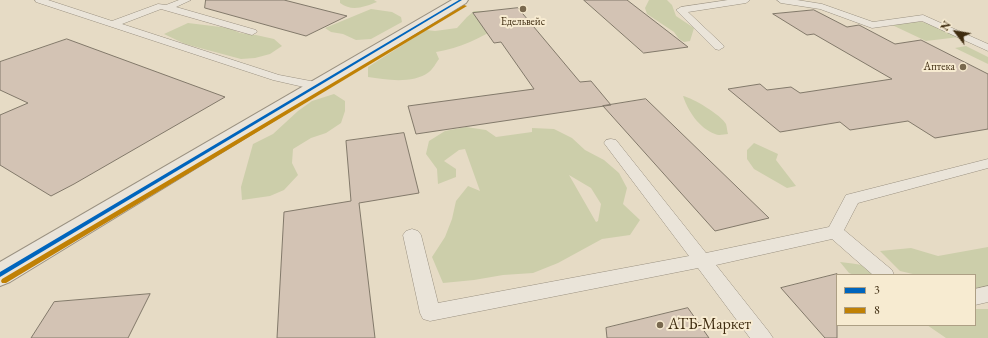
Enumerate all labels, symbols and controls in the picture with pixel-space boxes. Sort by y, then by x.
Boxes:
marker: Едельвейс [518,4,528,14]
north arrow [936,12,976,52]
place label: Едельвейс [501,15,545,29]
text: N [937,18,954,33]
place label: Аптека [924,60,955,74]
marker: Аптека [958,62,968,72]
legend [836,274,976,326]
text: 3 [874,282,880,298]
text: 8 [874,302,880,318]
place label: АТБ-Маркет [668,315,751,335]
marker: АТБ-Маркет [655,320,665,330]

